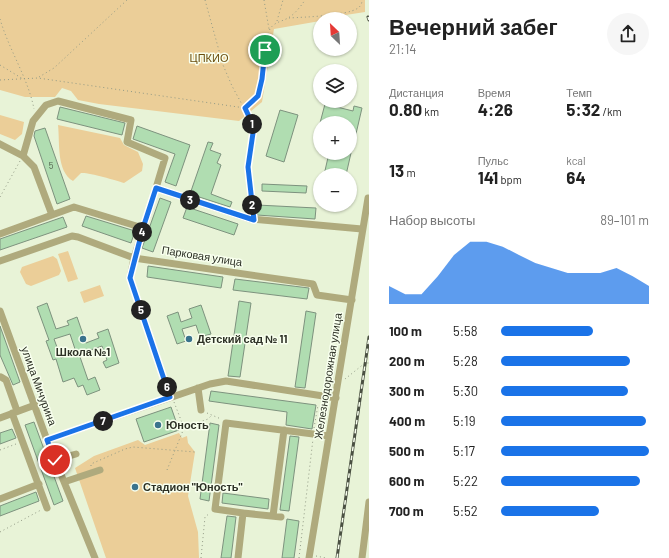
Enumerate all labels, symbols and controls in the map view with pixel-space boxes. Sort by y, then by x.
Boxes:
north arrow [313,12,357,56]
map controls [313,12,357,212]
text: Вечерний забег [389,13,558,39]
button: share [607,13,649,55]
pin [248,33,282,67]
icon: arrive [254,39,276,61]
text: 21:14 [389,41,416,57]
park label: ЦПКИО [190,51,229,64]
button: layers [313,64,357,108]
text: Дистанция [389,86,444,99]
text: Время [478,86,511,99]
text: Темп [566,86,592,99]
text: 0.80 [389,99,422,119]
text: 4:26 [478,99,513,119]
text: 5:32 [566,99,600,119]
text: km [422,105,439,118]
text: /km [600,105,622,118]
pin: 1 [242,114,262,134]
button: + [313,116,357,160]
text: 1 [250,117,254,130]
text: Пульс [478,154,508,167]
text: kcal [566,154,586,167]
house number: 5 [49,160,54,171]
text: 13 [389,160,404,180]
text: m [404,166,416,179]
text: 141 [478,167,498,187]
text: 64 [566,167,586,187]
button: − [313,168,357,212]
text: bpm [498,173,522,186]
pin: 3 [180,190,200,210]
text: 3 [187,193,193,206]
pin: 2 [242,195,262,215]
text: 2 [249,198,255,211]
text: Набор высоты [389,212,475,228]
text: 89–101 m [600,212,649,228]
pin: 4 [132,222,152,242]
text: 4 [139,225,145,238]
street label: Парковая улица [161,243,244,268]
pin: 5 [131,300,151,320]
text: 5 [138,303,144,316]
street label: Железнодорожная улица [311,311,344,440]
text: 100 m [389,323,422,339]
text: 5:58 [453,323,478,339]
place label: Детский сад № 11 [197,332,288,345]
marker: Школа №1 [78,334,88,344]
marker: Детский сад № 11 [184,334,194,344]
street label: улица Мичурина [19,344,60,428]
place label: Школа №1 [56,345,110,358]
text: 200 m [389,353,425,369]
text: 5:28 [453,353,478,369]
pin: 6 [157,377,177,397]
text: 6 [164,380,170,393]
text: 300 m [389,383,424,399]
text: 5:30 [453,383,478,399]
pin: 7 [93,411,113,431]
text: 400 m [389,413,425,429]
text: 5:19 [453,413,475,429]
text: 7 [100,414,106,427]
place label: Юность [166,418,209,431]
marker: Юность [153,420,163,430]
pin [38,443,72,477]
text: 500 m [389,443,424,459]
text: 5:17 [453,443,475,459]
icon: check [44,449,66,471]
text: 600 m [389,473,424,489]
text: 5:22 [453,473,478,489]
place label: Стадион "Юность" [143,480,243,493]
marker: Стадион "Юность" [130,482,140,492]
text: 700 m [389,503,424,519]
text: 5:52 [453,503,478,519]

